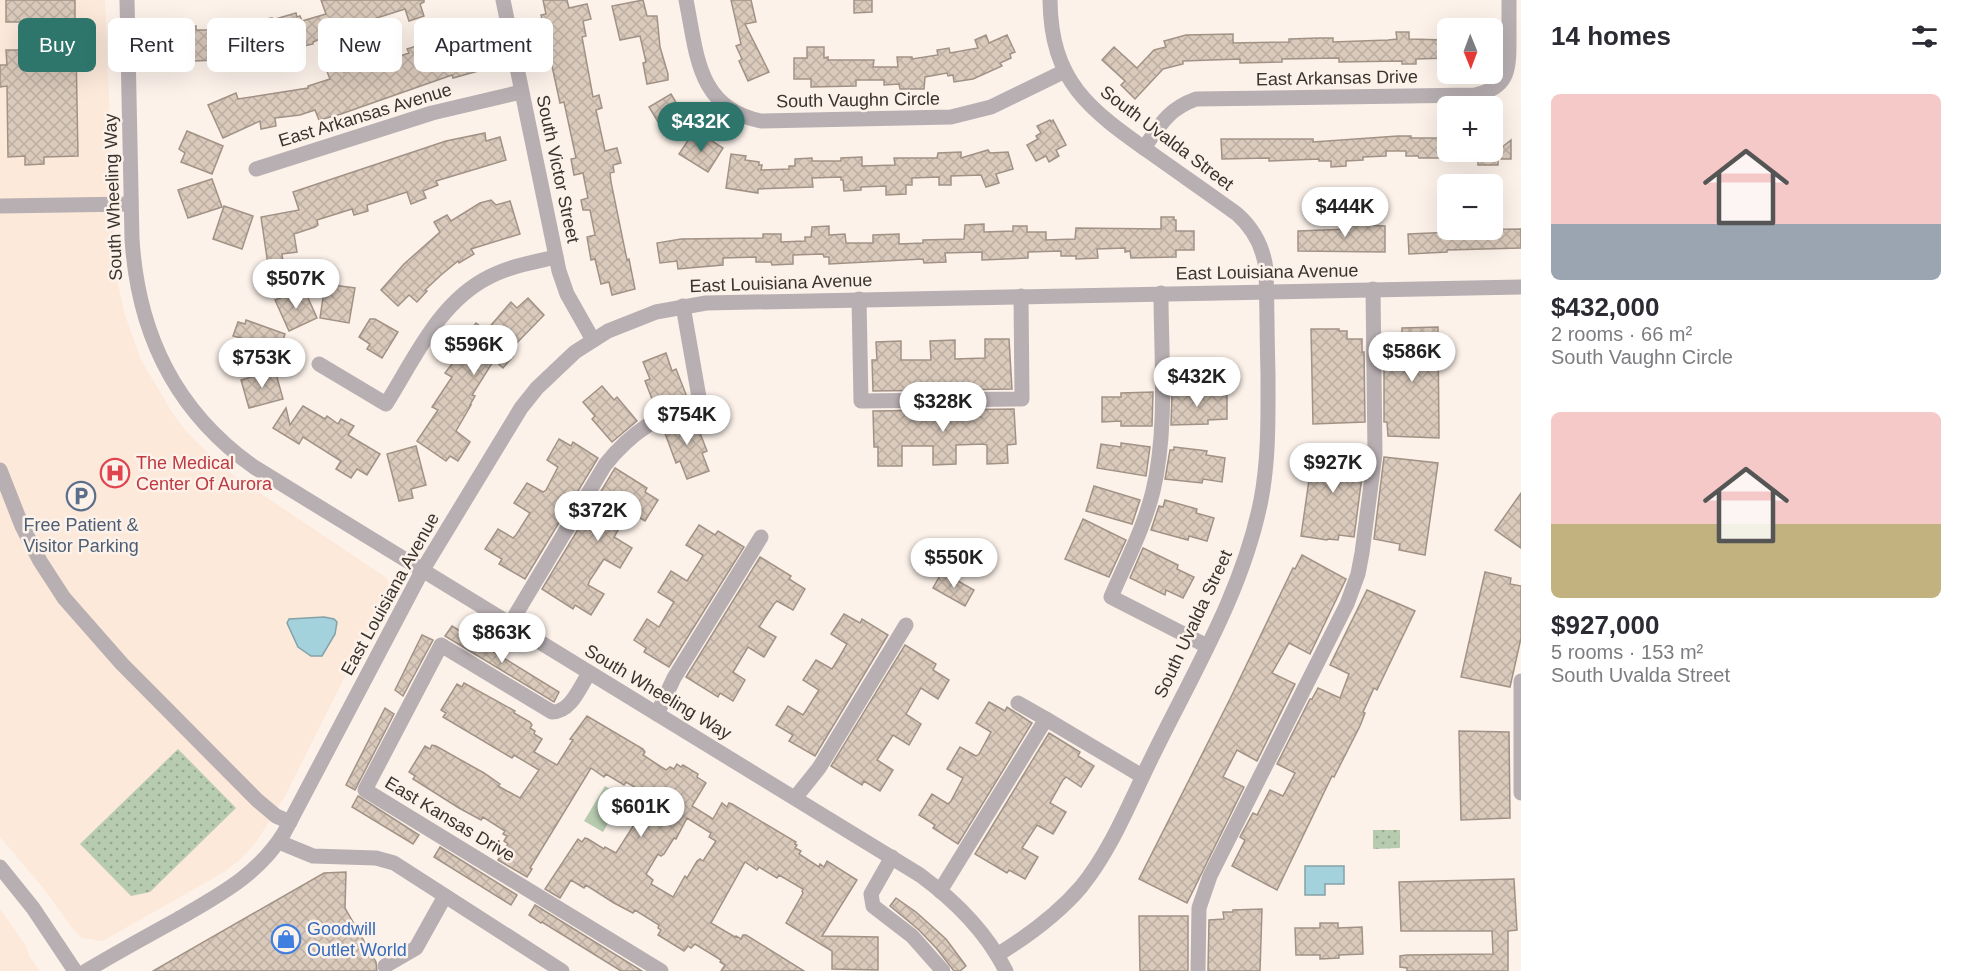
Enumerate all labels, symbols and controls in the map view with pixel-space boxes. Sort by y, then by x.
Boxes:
chip: Buy [18,18,96,72]
chip: Rent [108,18,195,72]
chip: Filters [207,18,306,72]
chip: New [318,18,402,72]
chip: Apartment [414,18,553,72]
north arrow [1437,18,1503,84]
map controls [1437,18,1503,240]
icon: filters [1908,20,1941,53]
text: 14 homes [1551,21,1671,51]
street label: East Arkansas Drive [1256,67,1418,89]
street label: East Arkansas Avenue [276,79,454,151]
street label: South Uvalda Street [1097,82,1237,194]
street label: South Vaughn Circle [776,89,940,111]
street label: South Victor Street [533,93,583,245]
button: + [1437,96,1503,162]
pin: $432K [659,102,743,153]
text: $432K [672,110,730,132]
street label: South Wheeling Way [100,113,126,281]
icon: home [1692,133,1800,241]
button: − [1437,174,1503,240]
pin: $444K [1303,187,1387,238]
text: $444K [1316,195,1374,217]
pin: $507K [254,259,338,310]
street label: East Louisiana Avenue [1175,260,1359,284]
text: $507K [267,267,325,289]
street label: East Louisiana Avenue [689,270,873,296]
text: $432,000 [1551,292,1659,322]
text: 2 rooms · 66 m² [1551,323,1692,345]
pin: $596K [432,325,516,376]
pin: $586K [1370,332,1454,383]
text: $596K [445,333,503,355]
pin: $753K [220,338,304,389]
text: $586K [1383,340,1441,362]
text: $753K [233,346,291,368]
text: South Vaughn Circle [1551,346,1733,368]
pin: $432K [1155,357,1239,408]
text: $432K [1168,365,1226,387]
pin: $328K [901,382,985,433]
text: $328K [914,390,972,412]
pin: $754K [645,395,729,446]
text: $754K [658,403,716,425]
pin: $927K [1291,443,1375,494]
text: $927K [1304,451,1362,473]
icon: home [1692,451,1800,559]
place label: The Medical Center Of Aurora [136,453,273,494]
hospital icon: The Medical Center Of Aurora [99,457,131,489]
parking icon: Free Patient & Visitor Parking [65,480,97,512]
pin: $372K [556,491,640,542]
text: $372K [569,499,627,521]
street label: East Louisiana Avenue [337,509,443,679]
place label: Free Patient & Visitor Parking [23,515,139,556]
pin: $550K [912,538,996,589]
text: $550K [925,546,983,568]
street label: South Uvalda Street [1150,547,1236,701]
text: $927,000 [1551,610,1659,640]
pin: $863K [460,613,544,664]
text: $863K [473,621,531,643]
street label: South Wheeling Way [581,640,735,744]
text: 5 rooms · 153 m² [1551,641,1703,663]
text: South Uvalda Street [1551,664,1730,686]
street label: East Kansas Drive [381,772,519,866]
pin: $601K [599,787,683,838]
text: $601K [612,795,670,817]
place label: Goodwill Outlet World [307,919,407,960]
shop icon: Goodwill Outlet World [270,923,302,955]

